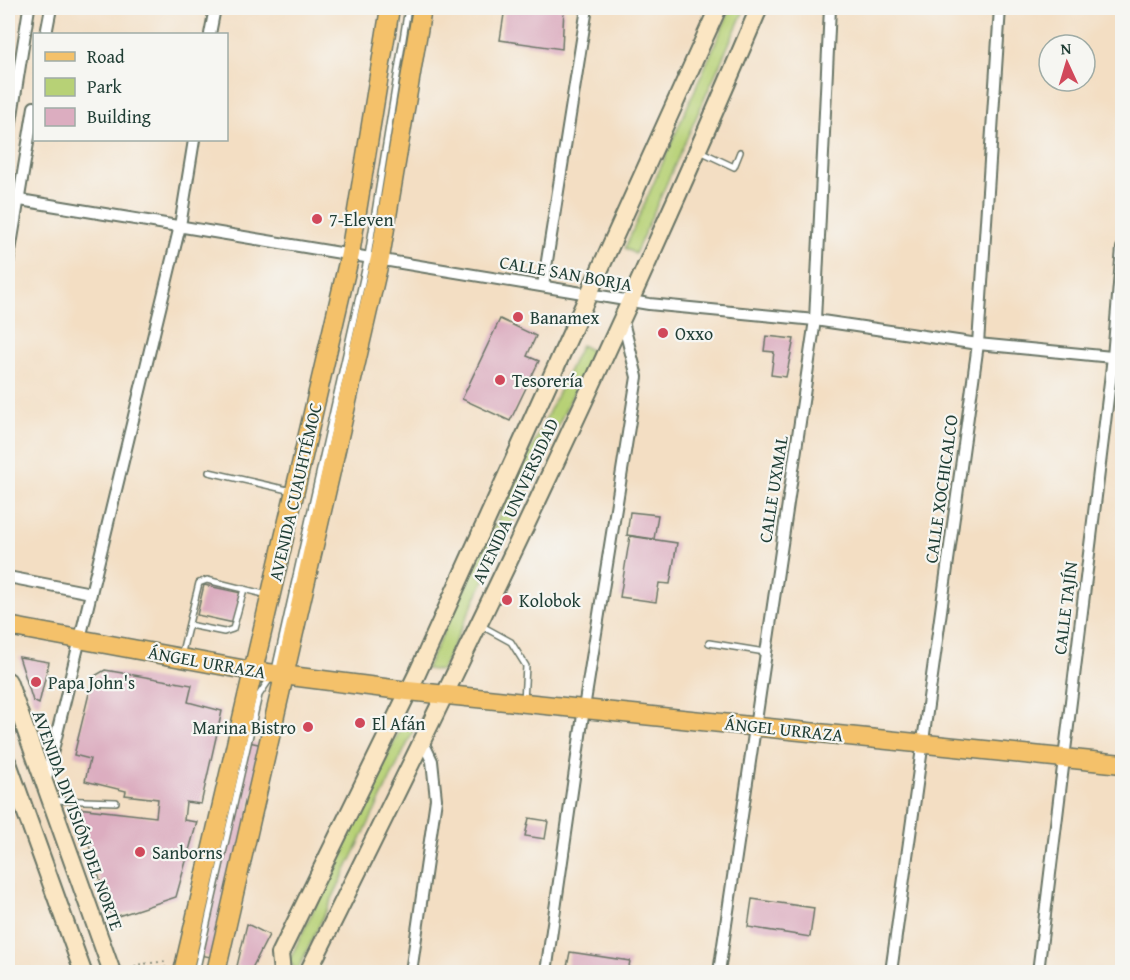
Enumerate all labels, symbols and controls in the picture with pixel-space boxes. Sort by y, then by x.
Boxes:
legend [33,33,228,141]
north arrow [1037,33,1097,93]
text: N [1060,36,1072,60]
text: Road [87,43,125,70]
text: Park [87,73,123,100]
text: Building [87,103,151,130]
place label: 7-Eleven [329,206,394,233]
marker: 7-Eleven [310,212,324,226]
street label: CALLE SAN BORJA [498,248,635,298]
place label: Banamex [530,304,600,331]
marker: Banamex [511,310,525,324]
place label: Oxxo [675,320,713,347]
marker: Oxxo [656,326,670,340]
place label: Tesorería [512,367,583,394]
marker: Tesorería [493,373,507,387]
street label: AVENIDA CUAUHTÉMOC [261,400,329,584]
street label: CALLE XOCHICALCO [917,413,965,565]
street label: AVENIDA UNIVERSIDAD [465,414,565,588]
street label: CALLE UXMAL [751,433,795,545]
street label: CALLE TAJÍN [1046,560,1084,656]
place label: Kolobok [519,587,582,614]
marker: Kolobok [500,593,514,607]
street label: ÁNGEL URRAZA [146,638,268,686]
place label: Papa John's [48,669,135,696]
marker: Papa John's [29,675,43,689]
street label: AVENIDA DIVISIÓN DEL NORTE [26,706,130,934]
street label: ÁNGEL URRAZA [723,709,845,749]
place label: El Afán [372,710,425,737]
place label: Marina Bistro [193,714,296,741]
marker: El Afán [353,716,367,730]
marker: Marina Bistro [301,720,315,734]
place label: Sanborns [152,839,223,866]
marker: Sanborns [133,845,147,859]

